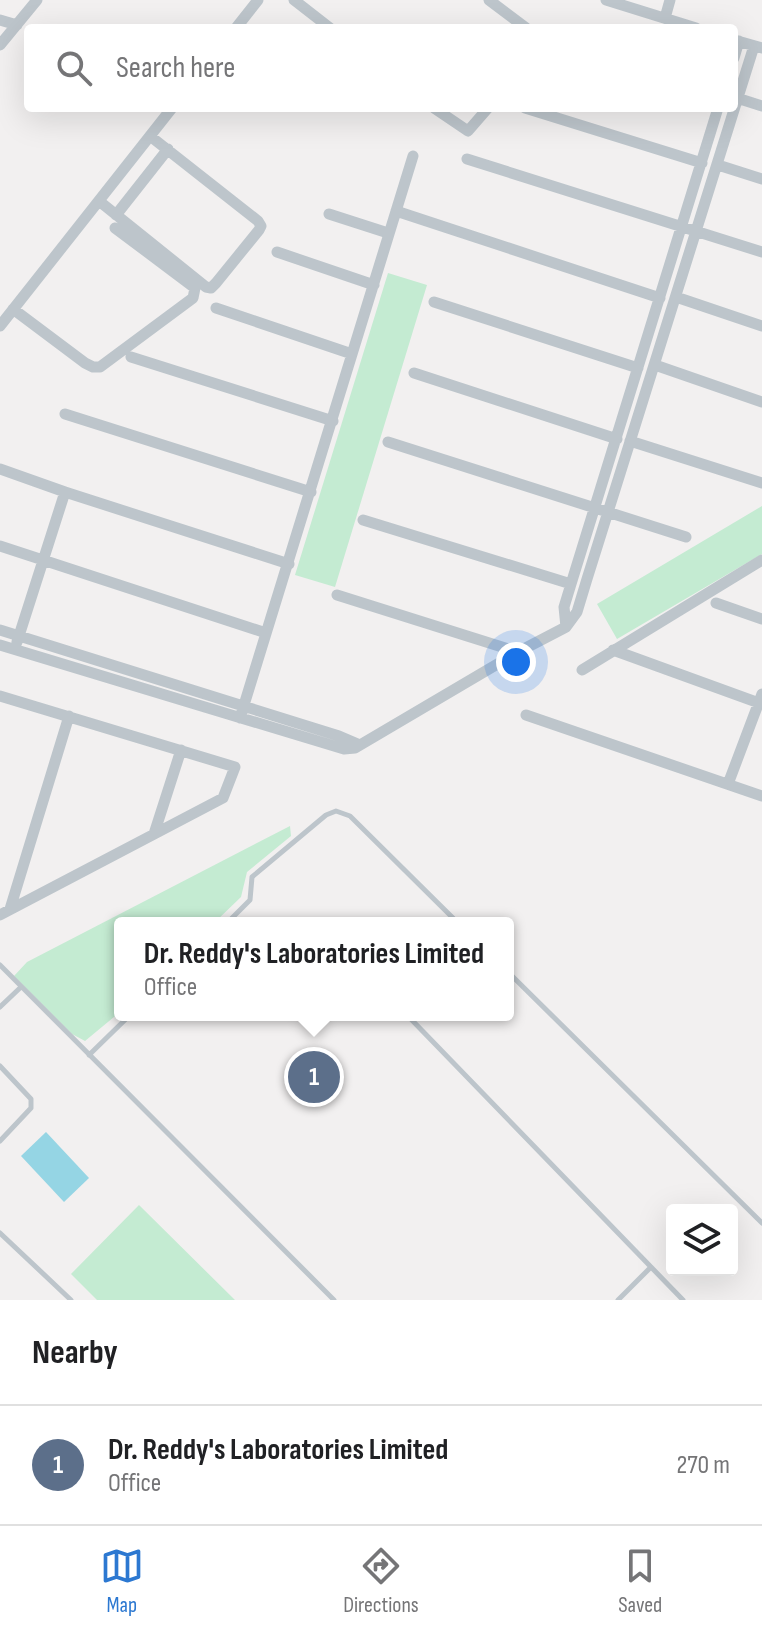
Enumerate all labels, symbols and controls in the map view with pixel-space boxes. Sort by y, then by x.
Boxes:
search box [24,24,738,112]
icon: search [52,46,96,90]
text: Search here [116,50,235,86]
your location [496,642,536,682]
popup [114,917,514,1021]
text: Dr. Reddy's Laboratories Limited [144,936,484,972]
text: Office [144,972,197,1003]
pin: 1 [288,1047,340,1107]
map controls [666,1204,738,1276]
button: layers [666,1204,738,1276]
text: Nearby [32,1332,118,1373]
text: Dr. Reddy's Laboratories Limited [108,1432,448,1468]
text: 1 [53,1450,63,1481]
text: 270 m [677,1450,730,1481]
text: Office [108,1468,161,1499]
tab: Map [100,1544,144,1619]
tab: Directions [343,1544,419,1619]
tab: Saved [618,1544,662,1619]

